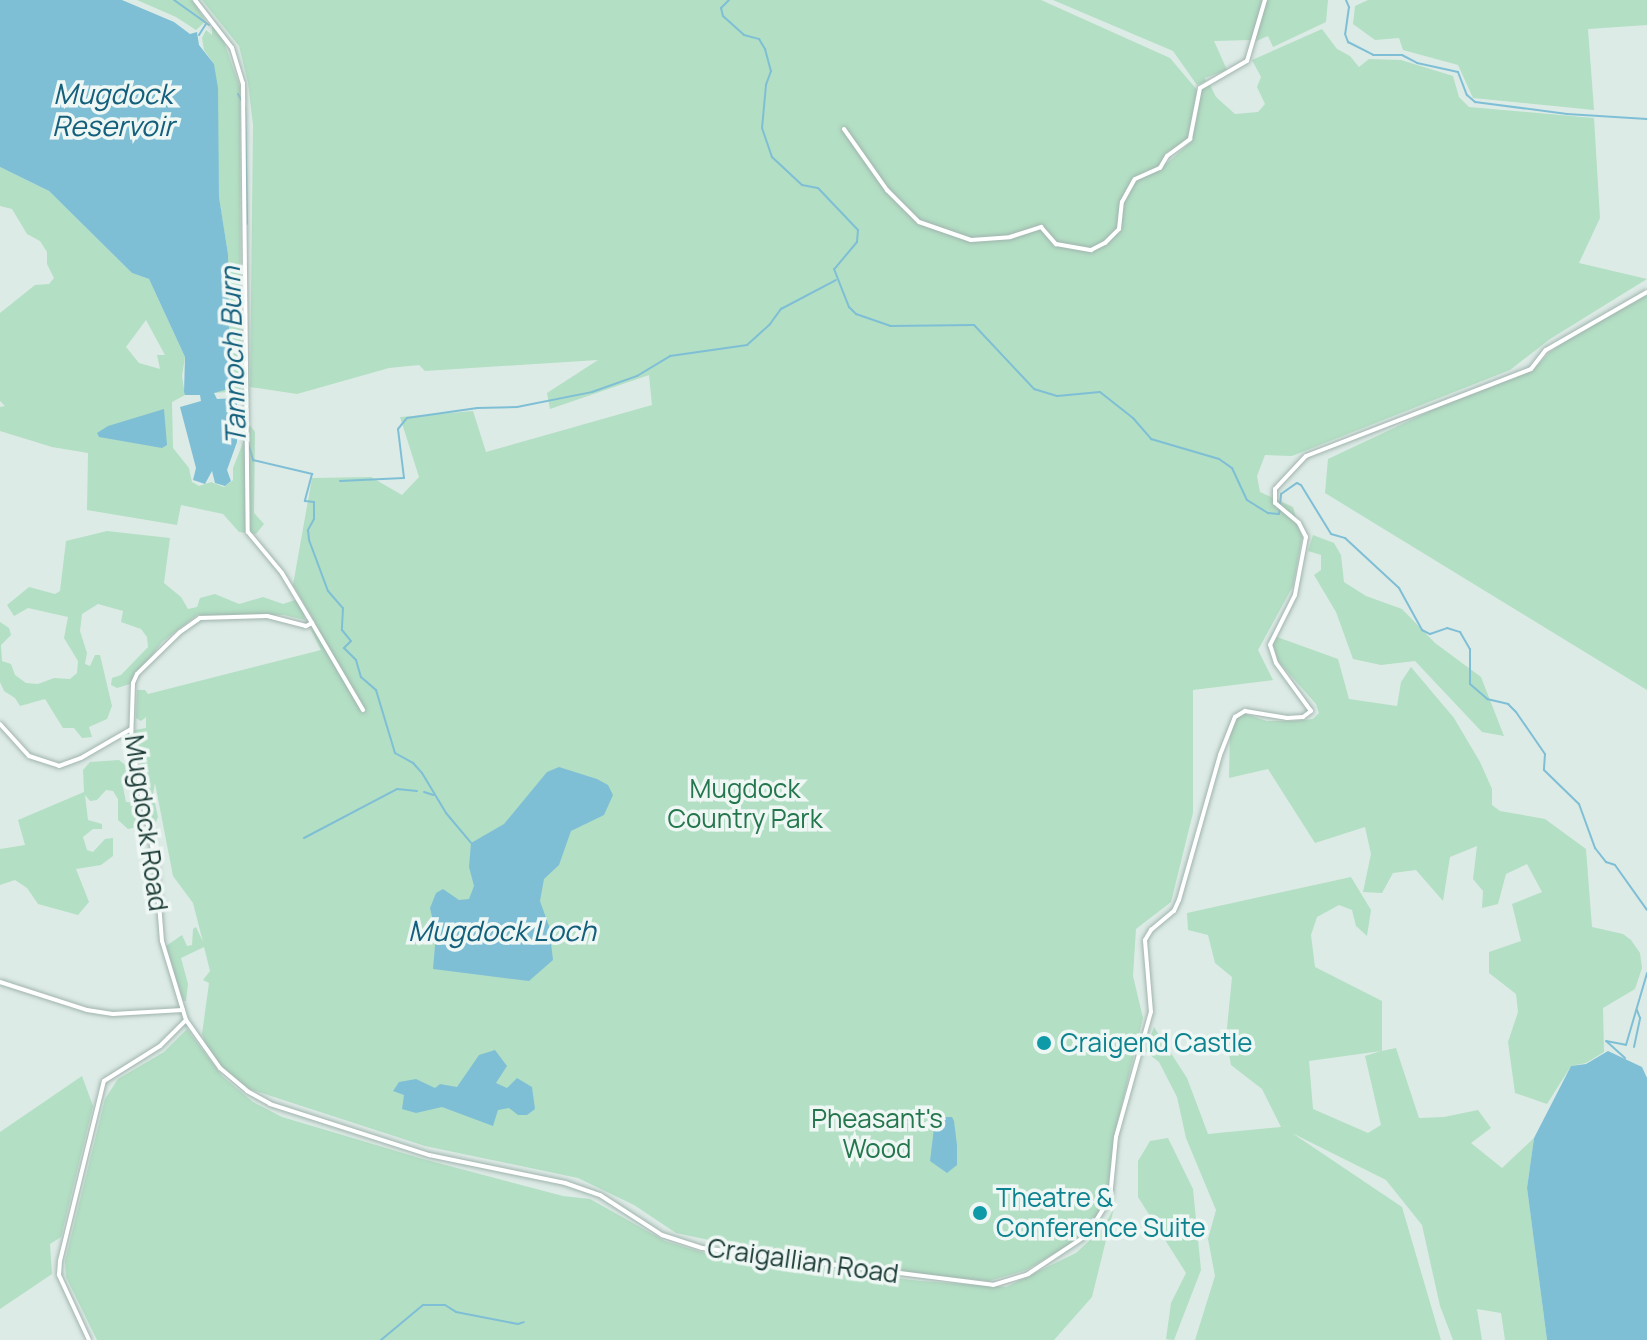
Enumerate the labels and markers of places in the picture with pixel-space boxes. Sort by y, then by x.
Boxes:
place label: Craigend Castle [1060,1027,1253,1059]
marker: Craigend Castle [1035,1034,1053,1052]
place label: Theatre & Conference Suite [996,1182,1206,1244]
marker: Theatre & Conference Suite [971,1204,989,1222]

